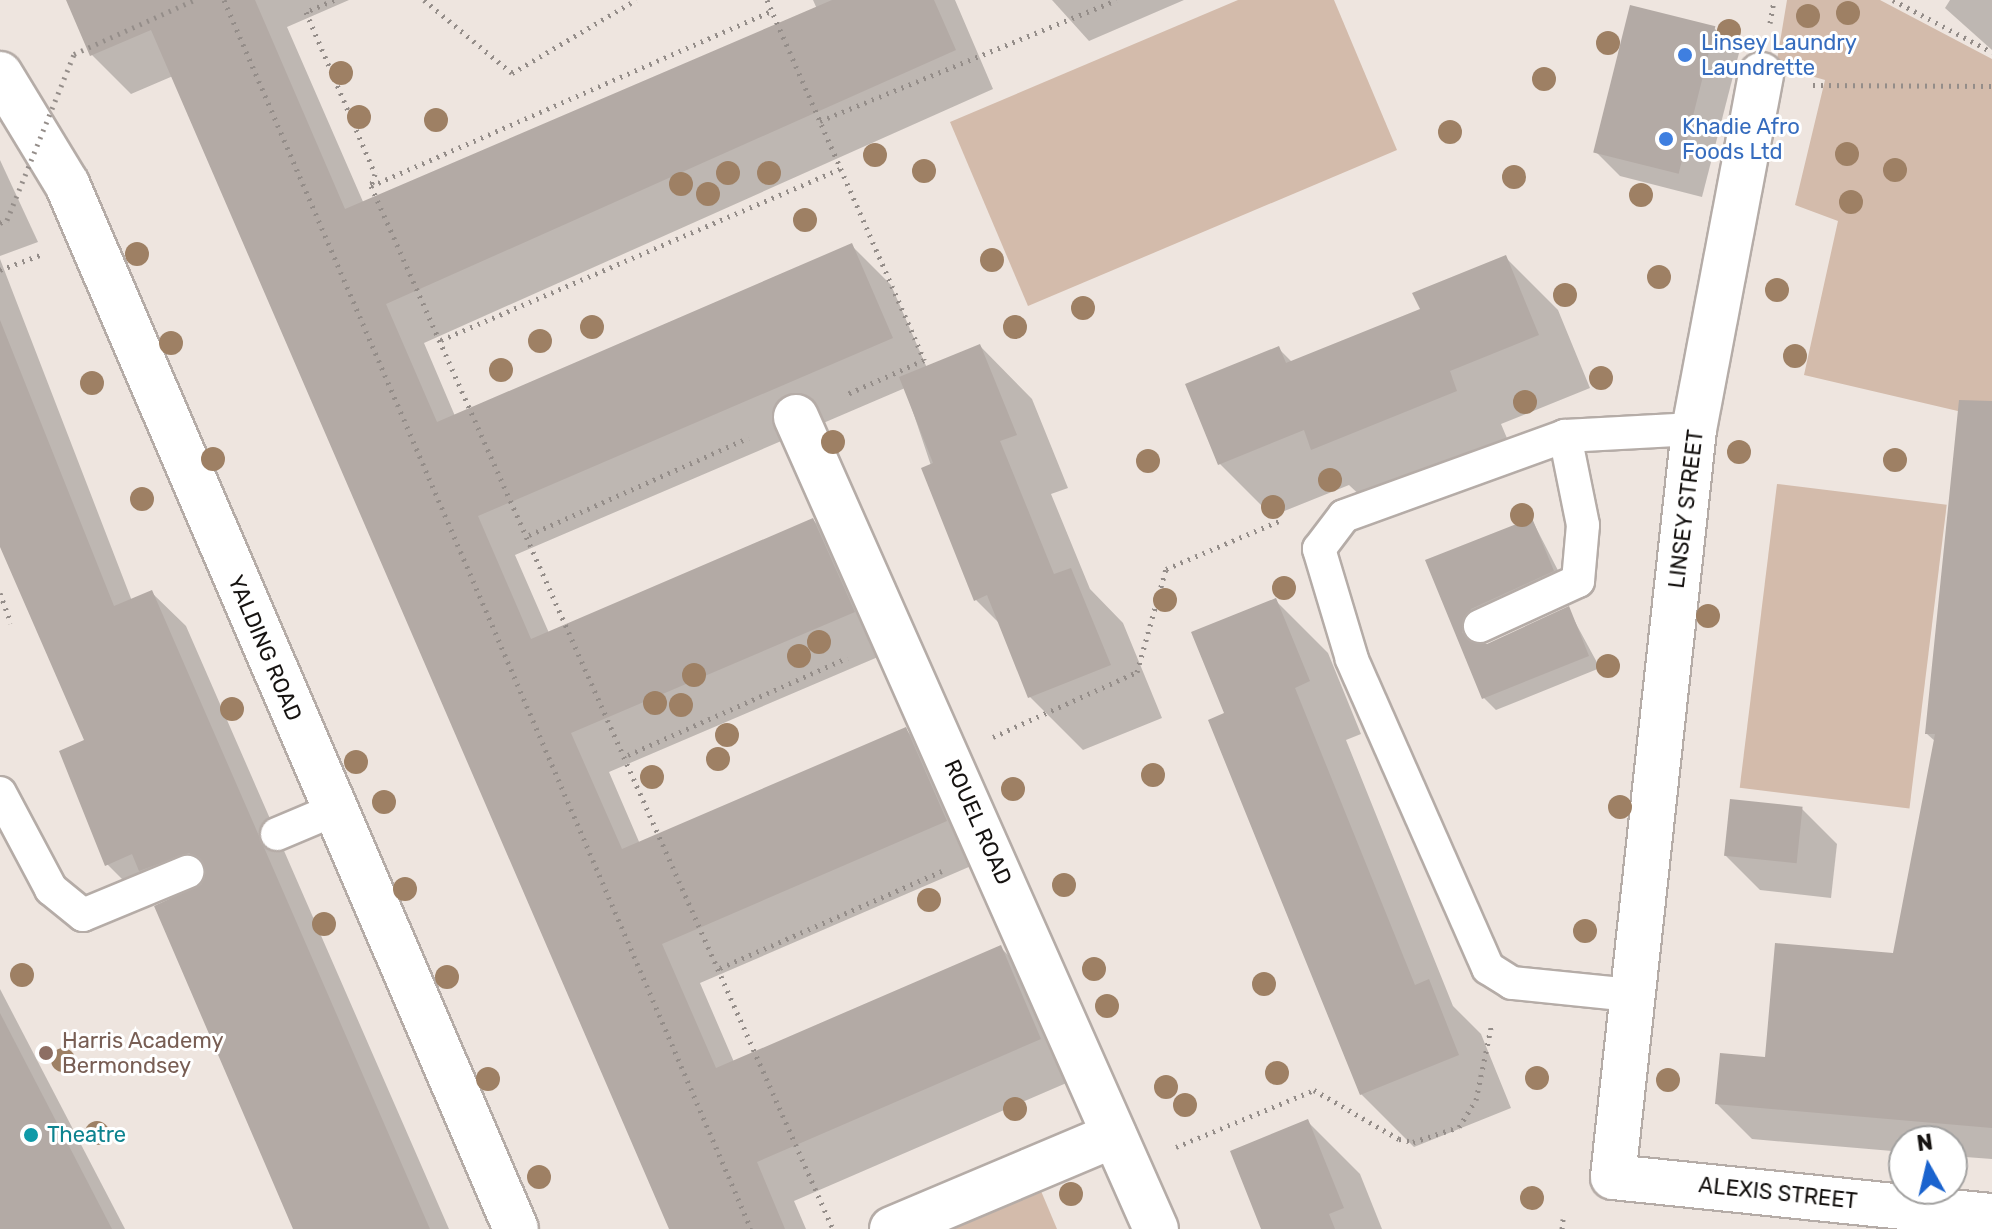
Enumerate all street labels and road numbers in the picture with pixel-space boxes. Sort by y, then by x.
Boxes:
street label: LINSEY STREET [1663,428,1709,590]
street label: YALDING ROAD [222,571,308,725]
street label: ROUEL ROAD [939,755,1017,889]
street label: ALEXIS STREET [1697,1172,1859,1214]

